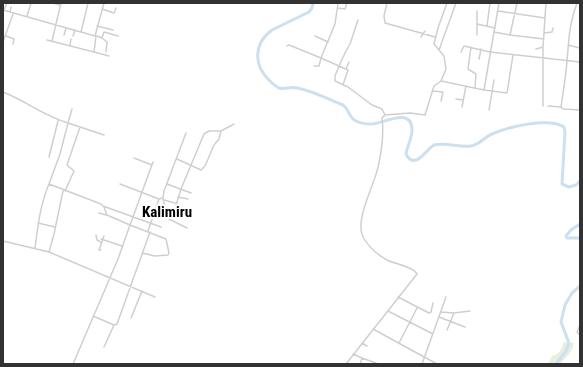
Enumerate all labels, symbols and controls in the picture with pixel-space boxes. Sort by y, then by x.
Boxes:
district label: Kalimiru [142,203,192,221]

